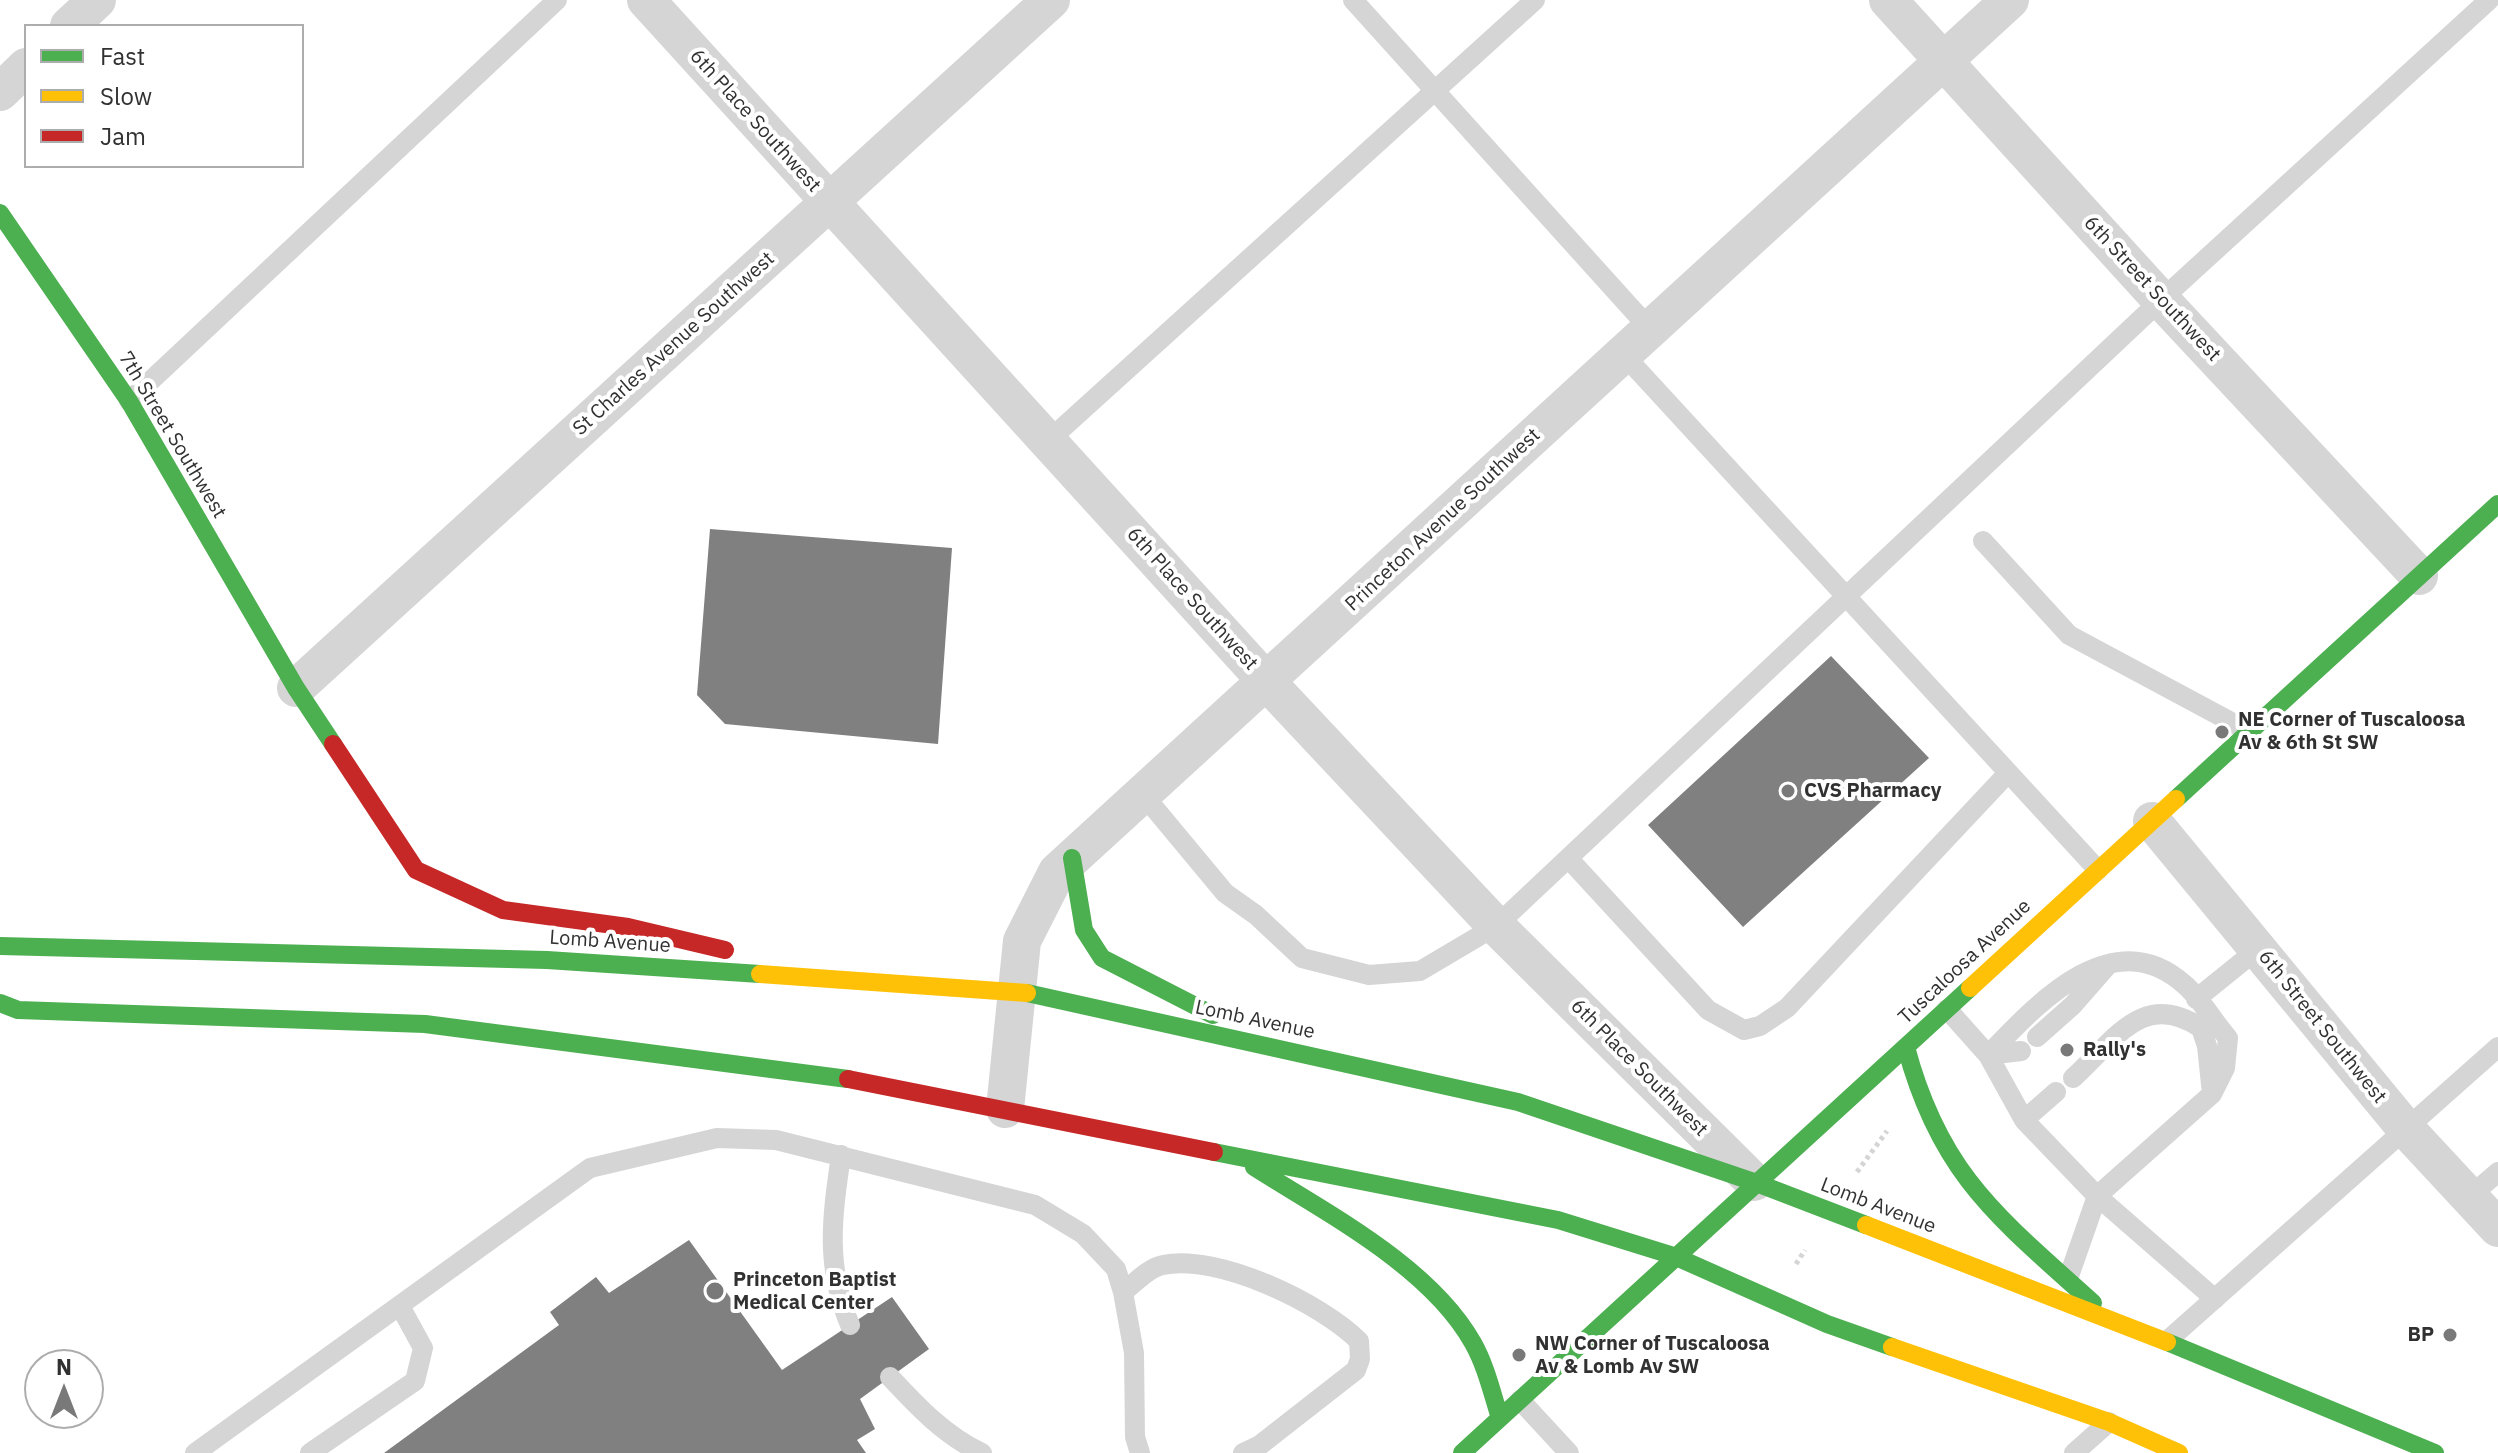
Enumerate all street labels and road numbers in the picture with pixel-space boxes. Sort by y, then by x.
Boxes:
street label: 6th Place Southwest [684,44,826,198]
street label: 6th Street Southwest [2078,211,2226,367]
street label: St Charles Avenue Southwest [568,247,780,441]
street label: 7th Street Southwest [113,347,231,523]
street label: Princeton Avenue Southwest [1341,423,1545,617]
street label: 6th Place Southwest [1121,522,1263,676]
street label: Tuscaloosa Avenue [1894,895,2036,1029]
street label: Lomb Avenue [549,926,671,958]
street label: 6th Street Southwest [2253,946,2391,1108]
street label: 6th Place Southwest [1565,994,1713,1142]
street label: Lomb Avenue [1193,996,1317,1044]
street label: Lomb Avenue [1817,1173,1939,1239]

